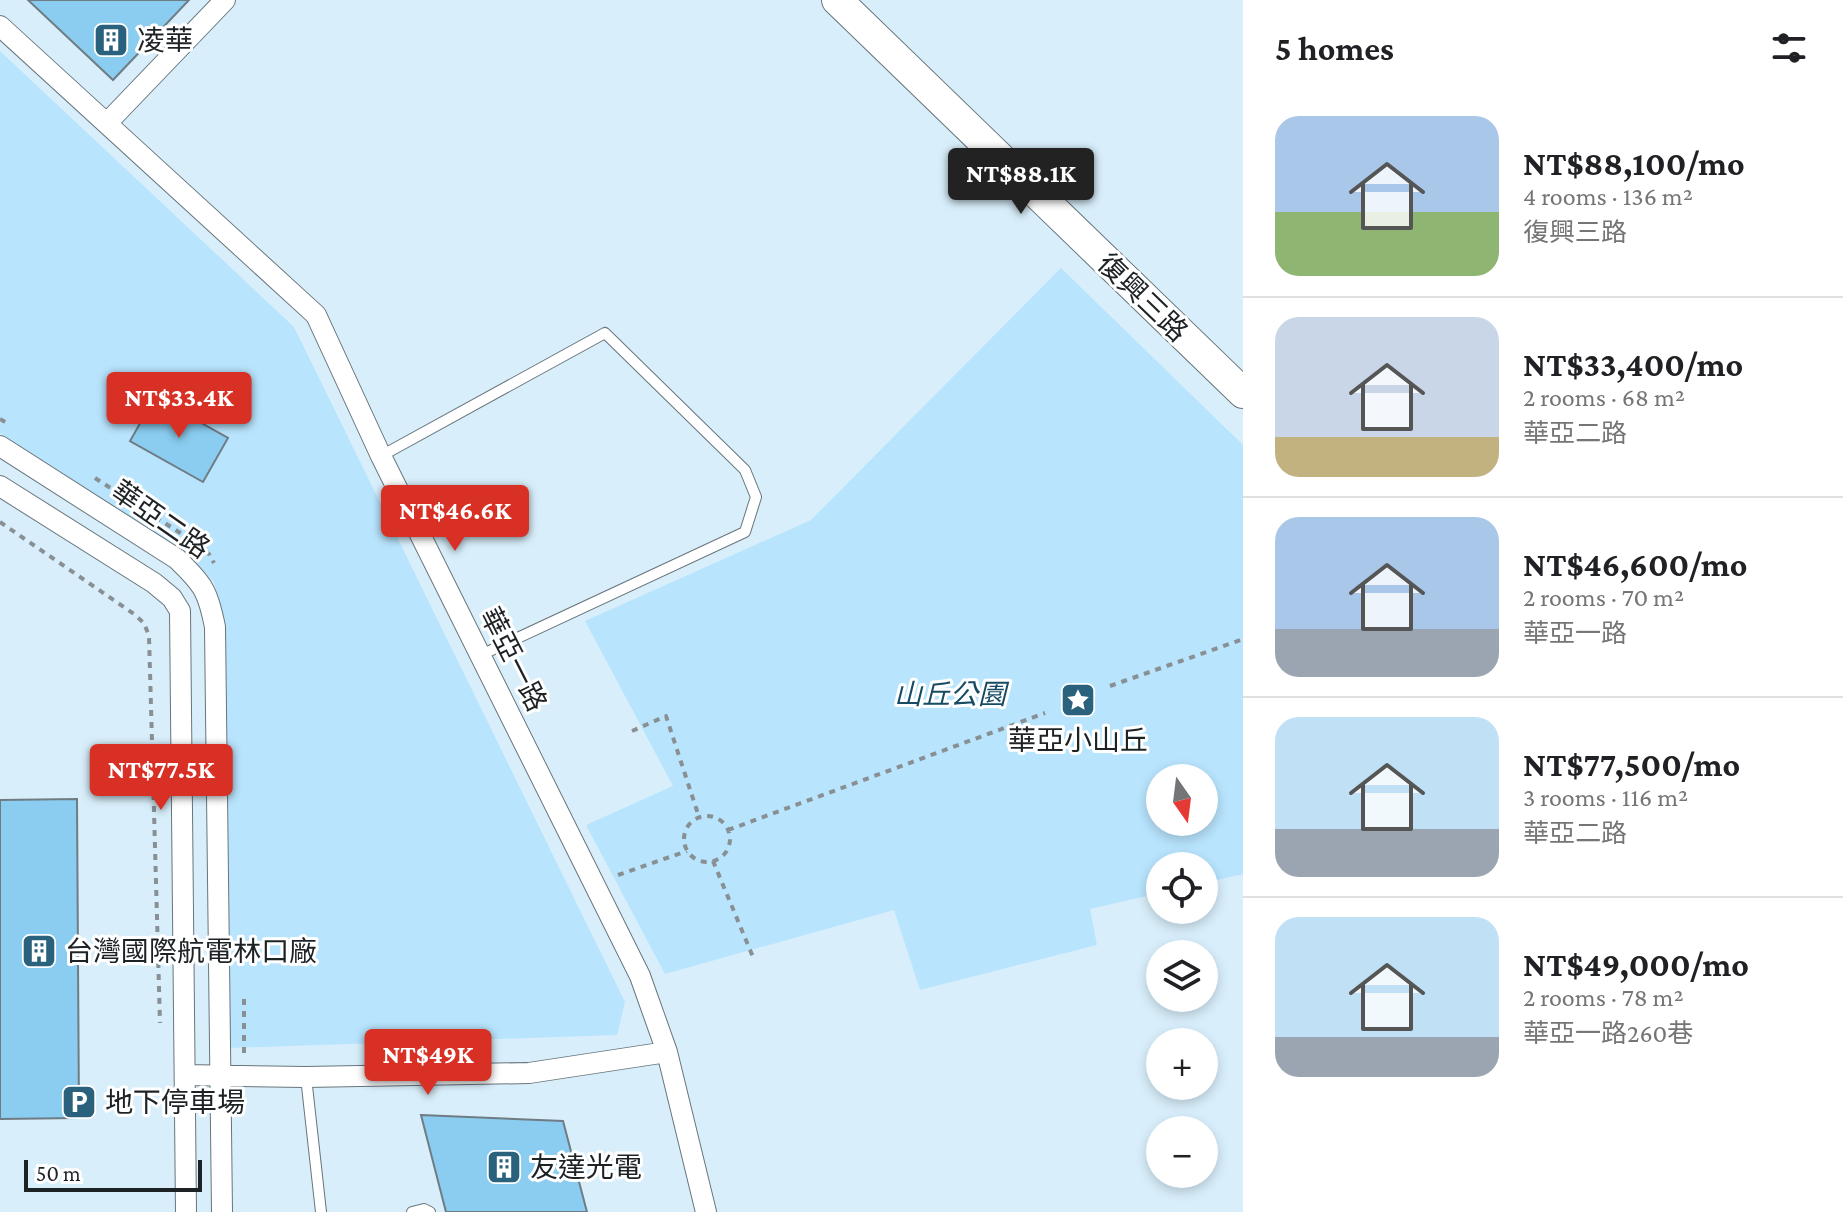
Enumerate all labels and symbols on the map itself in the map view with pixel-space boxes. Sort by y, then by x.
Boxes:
building icon: 凌華 [92,21,130,59]
place label: 凌華 [137,25,193,56]
pin: NT$88.1K [938,148,1104,216]
street label: 復興三路 [1092,247,1194,347]
pin: NT$33.4K [96,372,262,440]
street label: 華亞二路 [106,475,215,564]
pin: NT$46.6K [372,485,538,553]
street label: 華亞一路 [474,602,553,716]
park label: 山丘公園 [894,679,1010,710]
place icon: 華亞小山丘 [1059,681,1097,719]
place label: 華亞小山丘 [1008,725,1148,756]
pin: NT$77.5K [78,744,244,812]
north arrow [1146,764,1218,836]
building icon: 台灣國際航電林口廠 [20,932,58,970]
place label: 台灣國際航電林口廠 [65,936,317,967]
pin: NT$49K [363,1029,493,1097]
parking icon: 地下停車場 [60,1083,98,1121]
place label: 地下停車場 [105,1087,245,1118]
building icon: 友達光電 [485,1148,523,1186]
place label: 友達光電 [530,1152,642,1183]
scale bar [24,1156,202,1192]

